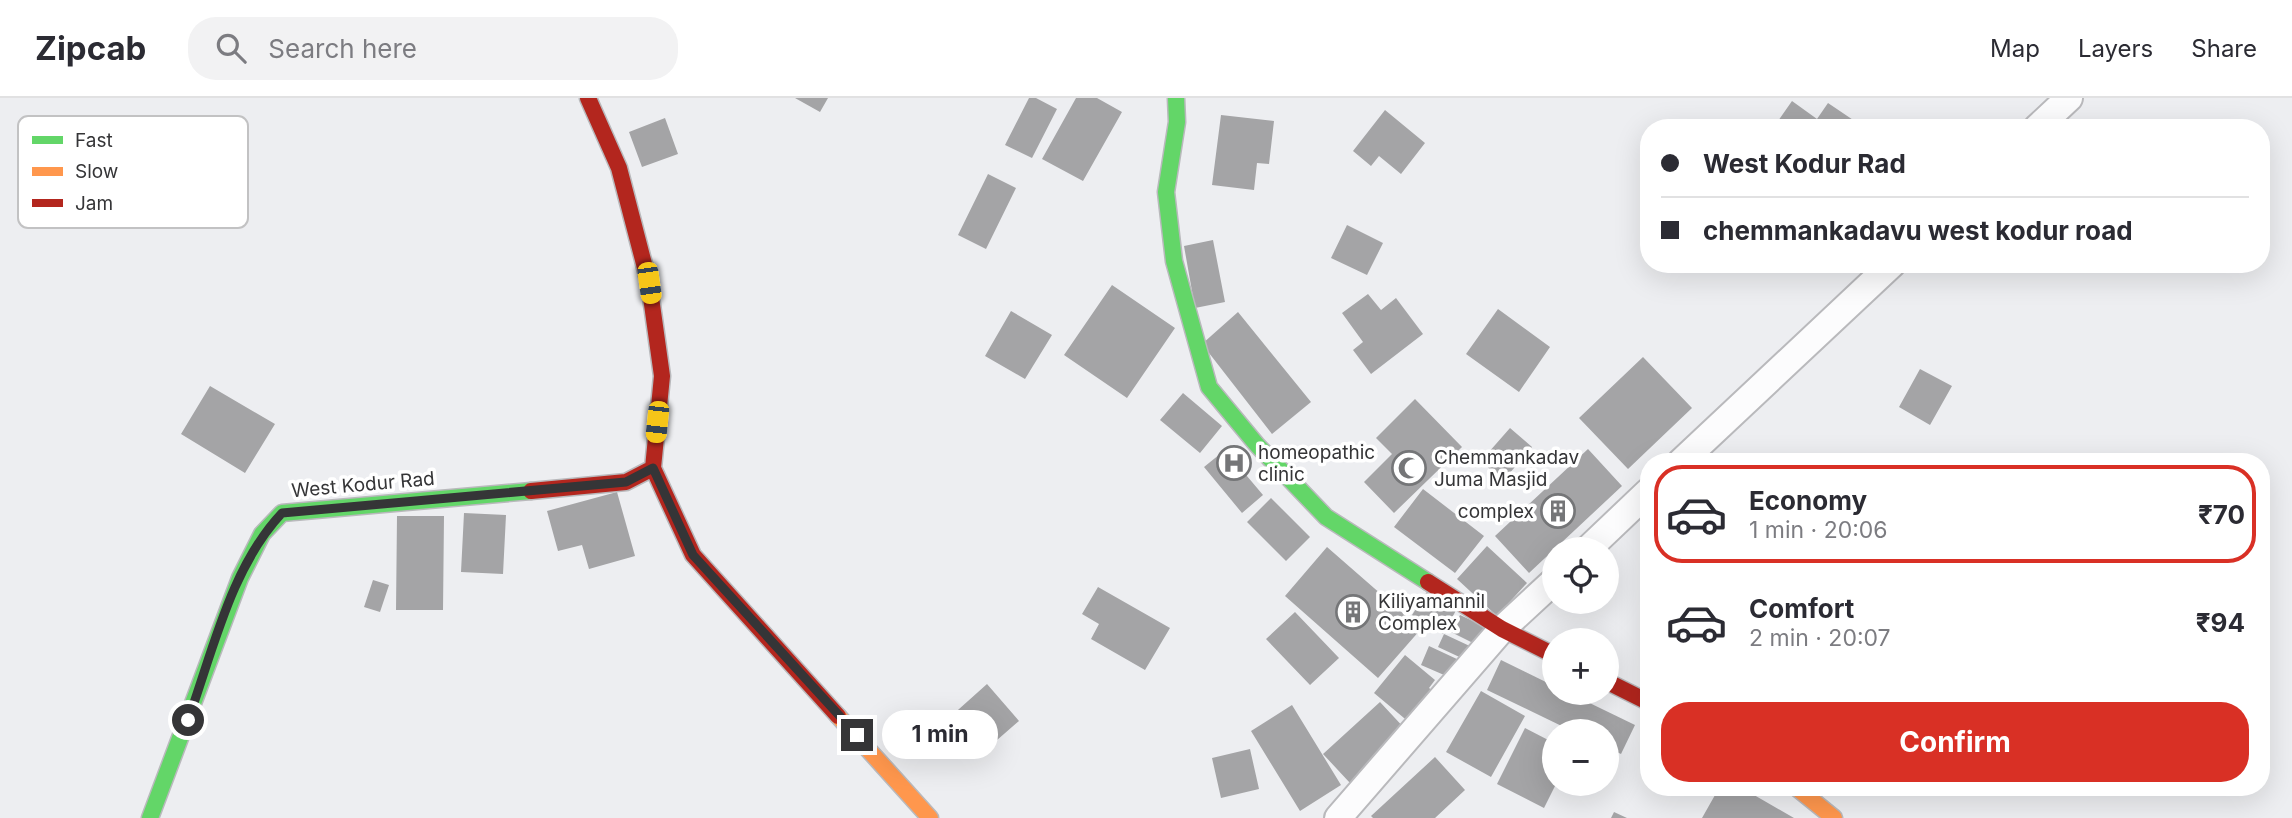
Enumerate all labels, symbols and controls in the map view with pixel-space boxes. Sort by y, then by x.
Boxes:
search box [188,17,678,80]
text: Zipcab [35,28,146,68]
icon: search [212,29,250,67]
text: Search here [268,33,417,64]
text: Map [1990,34,2040,63]
text: Layers [2078,34,2153,63]
text: Share [2191,34,2257,63]
legend [18,116,248,228]
text: Fast [75,129,113,152]
text: West Kodur Rad [1703,148,1906,179]
text: Slow [75,160,118,183]
text: Jam [75,192,113,215]
text: chemmankadavu west kodur road [1703,215,2133,246]
car [636,261,663,305]
car [645,400,670,444]
place label: homeopathic clinic [1258,441,1375,486]
hospital icon: homeopathic clinic [1215,444,1253,482]
place label: Chemmankadav Juma Masjid [1434,446,1579,491]
mosque icon: Chemmankadav Juma Masjid [1390,449,1428,487]
street label: West Kodur Rad [290,467,436,502]
icon: car [1665,483,1728,546]
text: Economy [1749,485,1867,516]
building icon: complex [1539,492,1577,530]
text: ₹70 [2198,499,2245,530]
place label: complex [1458,500,1534,523]
text: 1 min · 20:06 [1749,516,1888,544]
map controls [1542,537,1619,796]
button: locate [1542,537,1619,614]
place label: Kiliyamannil Complex [1378,590,1485,635]
icon: car [1665,591,1728,654]
building icon: Kiliyamannil Complex [1334,593,1372,631]
text: Comfort [1749,593,1854,624]
text: ₹94 [2196,607,2245,638]
text: 2 min · 20:07 [1749,624,1891,652]
button: + [1542,628,1619,705]
button: Confirm [1661,702,2249,782]
route start [172,704,204,736]
callout: 1 min [882,710,997,760]
route end [841,719,873,751]
button: − [1542,719,1619,796]
text: 1 min [912,720,968,748]

